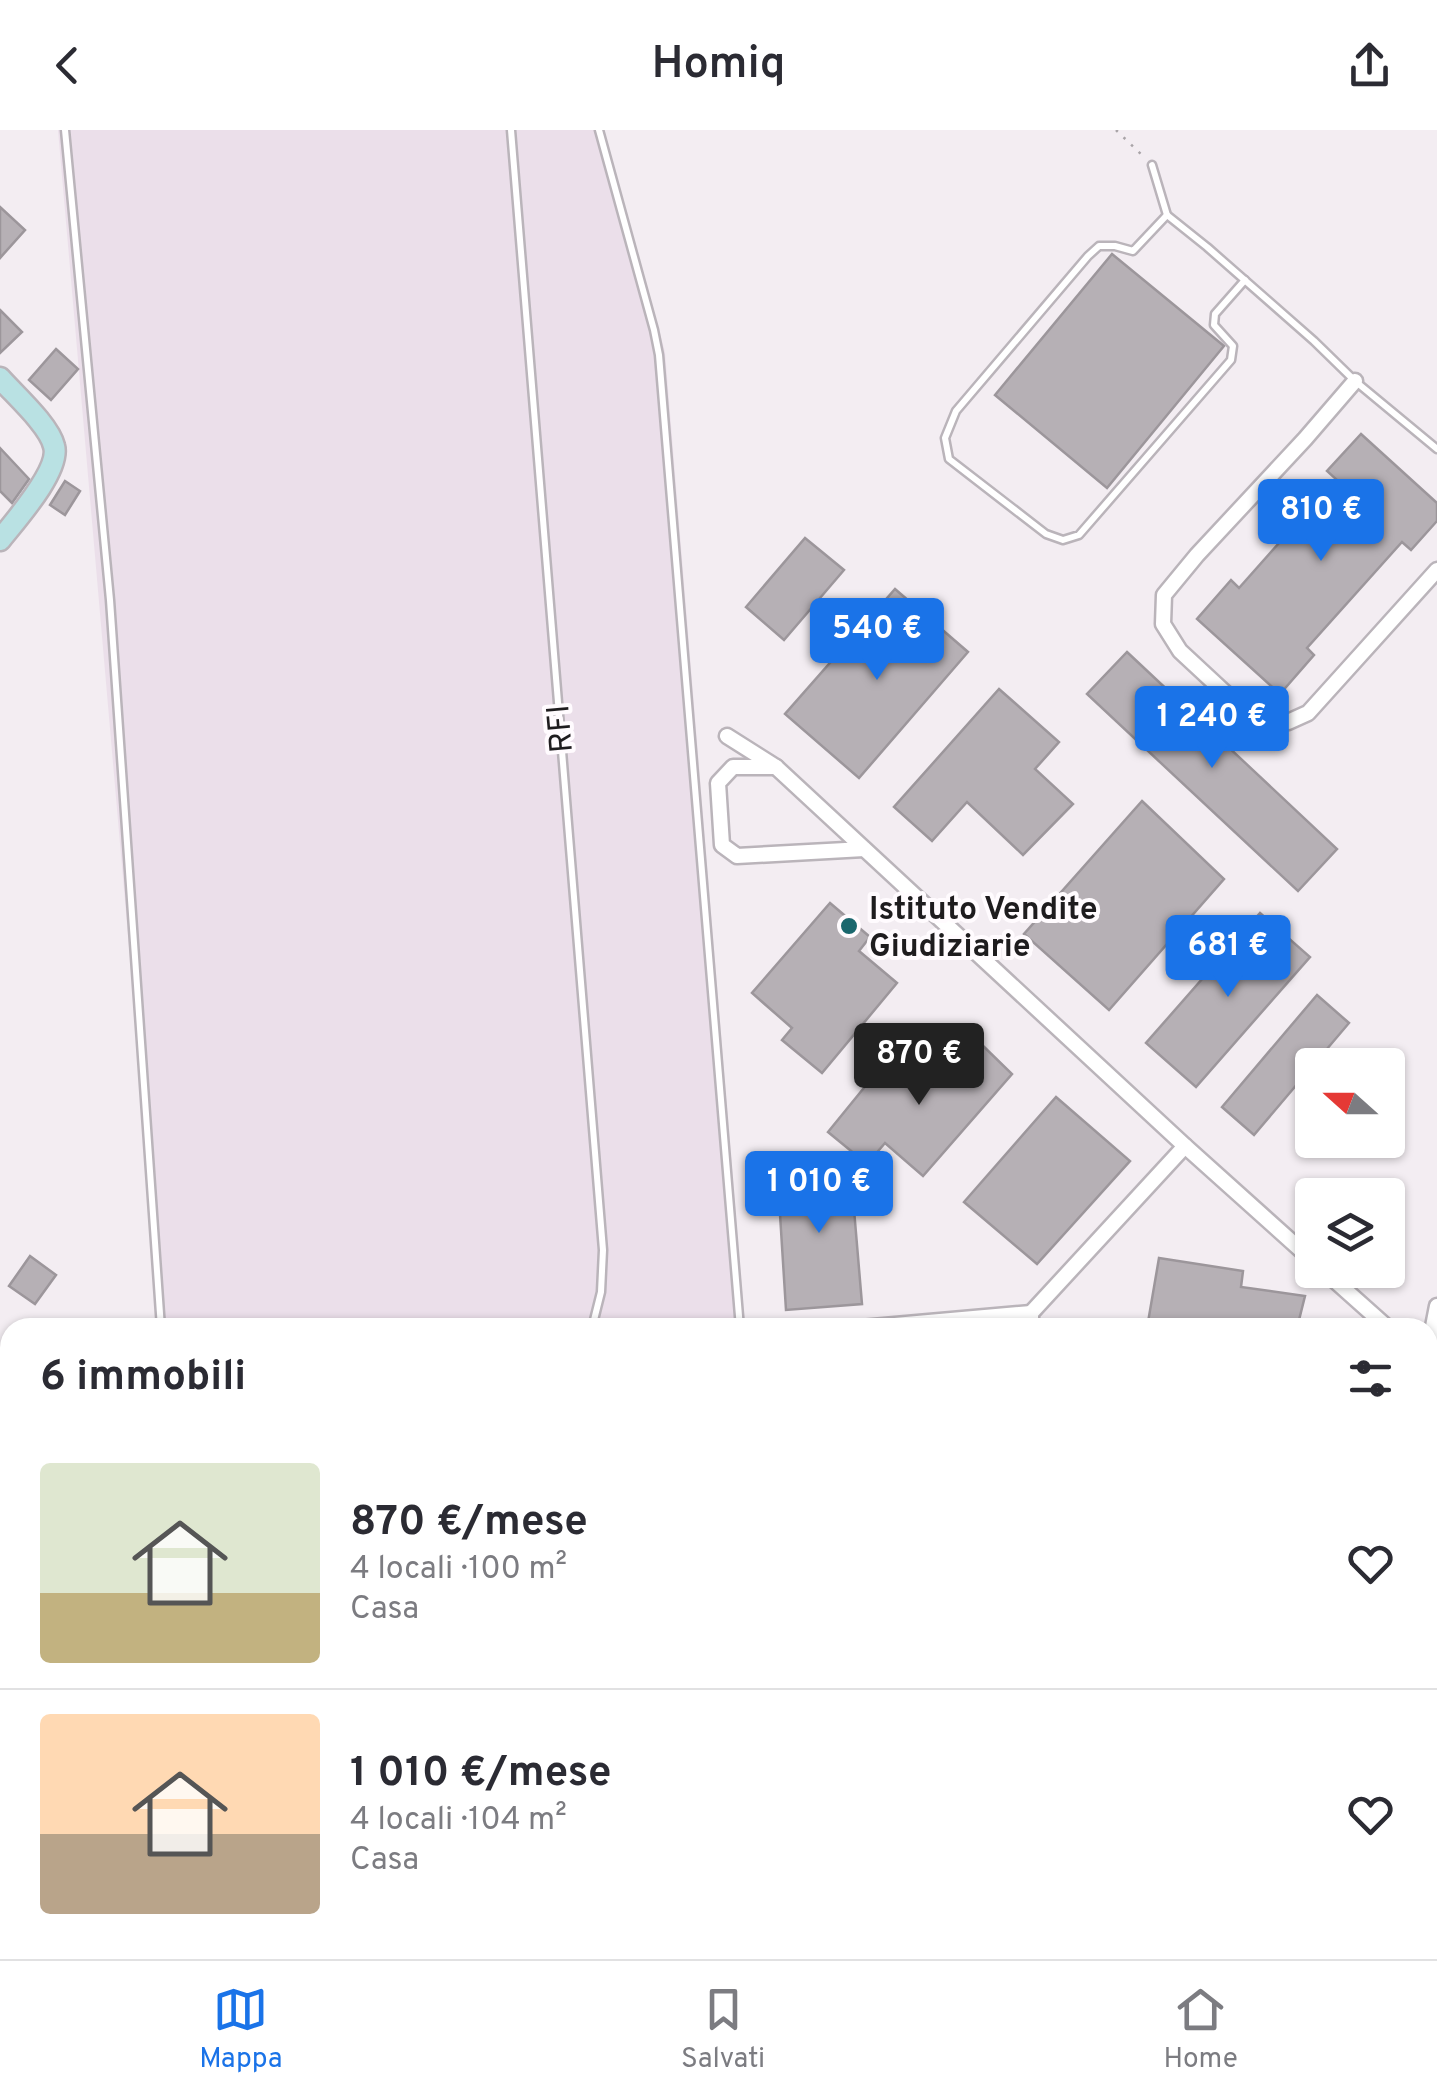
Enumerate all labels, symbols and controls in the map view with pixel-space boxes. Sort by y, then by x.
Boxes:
text: Homiq [651,37,786,94]
icon: back [40,38,95,93]
icon: share [1342,38,1397,93]
pin: 810 € [1251,479,1391,564]
text: 810 € [1280,491,1362,531]
pin: 540 € [807,598,947,683]
text: 540 € [832,610,922,650]
pin: 1 240 € [1120,686,1304,771]
text: 1 240 € [1157,698,1267,738]
street label: RFI [540,703,584,755]
place label: Istituto Vendite Giudiziarie [869,891,1098,968]
marker: Istituto Vendite Giudiziarie [838,915,860,937]
pin: 681 € [1158,915,1298,1000]
text: 681 € [1188,927,1268,967]
pin: 870 € [849,1023,989,1108]
text: 870 € [876,1035,962,1075]
north arrow [1295,1048,1405,1158]
map controls [1295,1048,1405,1288]
pin: 1 010 € [727,1151,911,1236]
text: 1 010 € [767,1163,871,1203]
button: layers [1295,1178,1405,1288]
icon: filters [1343,1351,1398,1406]
text: 6 immobili [40,1352,246,1405]
text: 870 €/mese [350,1497,588,1550]
icon: home [120,1503,240,1623]
icon: heart [1343,1536,1398,1591]
text: 4 locali · 100 m² [350,1550,567,1590]
text: Casa [350,1590,419,1630]
text: 1 010 €/mese [350,1748,611,1801]
icon: home [120,1754,240,1874]
icon: heart [1343,1787,1398,1842]
text: 4 locali · 104 m² [350,1801,567,1841]
text: Casa [350,1841,419,1881]
tab: Mappa [199,1982,283,2078]
tab: Salvati [681,1982,765,2078]
tab: Home [1163,1982,1238,2078]

